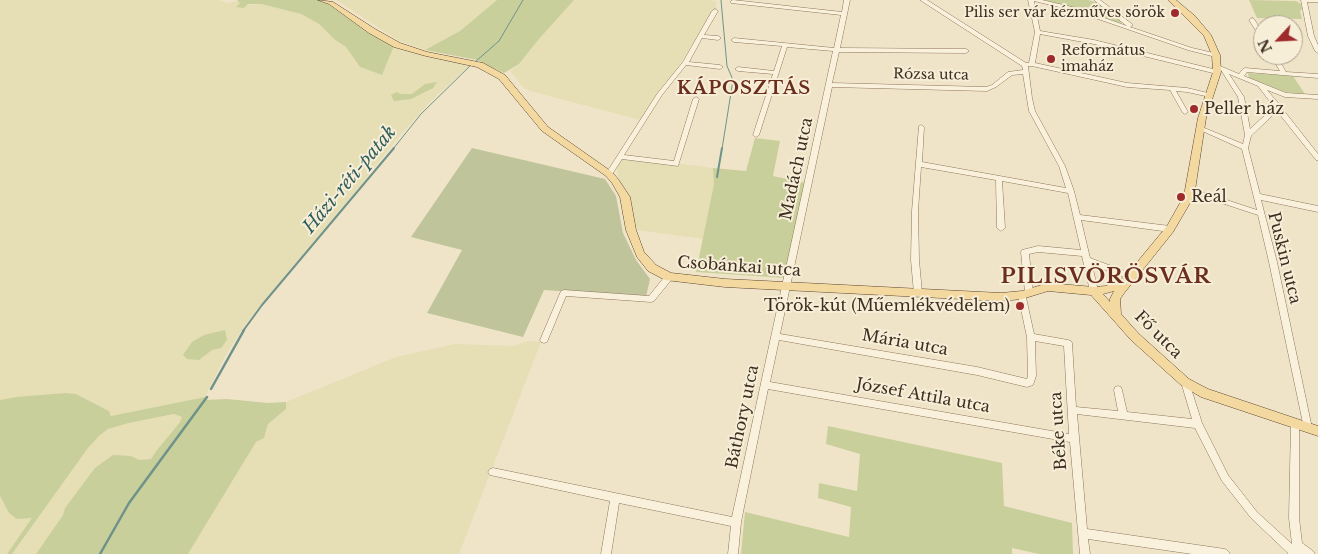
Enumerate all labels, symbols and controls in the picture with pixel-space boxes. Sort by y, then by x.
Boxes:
place label: Pilis ser vár kézműves sörök [964,5,1165,21]
marker: Pilis ser vár kézműves sörök [1169,7,1181,19]
north arrow [1253,15,1303,65]
text: N [1254,36,1276,56]
place label: Református imaház [1061,43,1145,75]
marker: Református imaház [1045,53,1057,65]
street label: Rózsa utca [893,66,969,84]
district label: KÁPOSZTÁS [676,78,812,100]
place label: Peller ház [1204,99,1284,119]
marker: Peller ház [1188,103,1200,115]
street label: Madách utca [777,116,817,222]
water label: Házi-réti-patak [299,122,401,238]
place label: Reál [1191,187,1227,207]
marker: Reál [1175,191,1187,203]
street label: Puskin utca [1263,210,1305,306]
street label: Csobánkai utca [677,253,801,281]
district label: PILISVÖRÖSVÁR [999,264,1213,290]
place label: Török-kút (Műemlékvédelem) [764,296,1010,316]
marker: Török-kút (Műemlékvédelem) [1014,300,1026,312]
street label: Fő utca [1130,307,1186,363]
street label: Mária utca [860,326,950,360]
street label: Báthory utca [723,363,763,471]
street label: József Attila utca [855,375,991,417]
street label: Béke utca [1047,391,1071,471]

